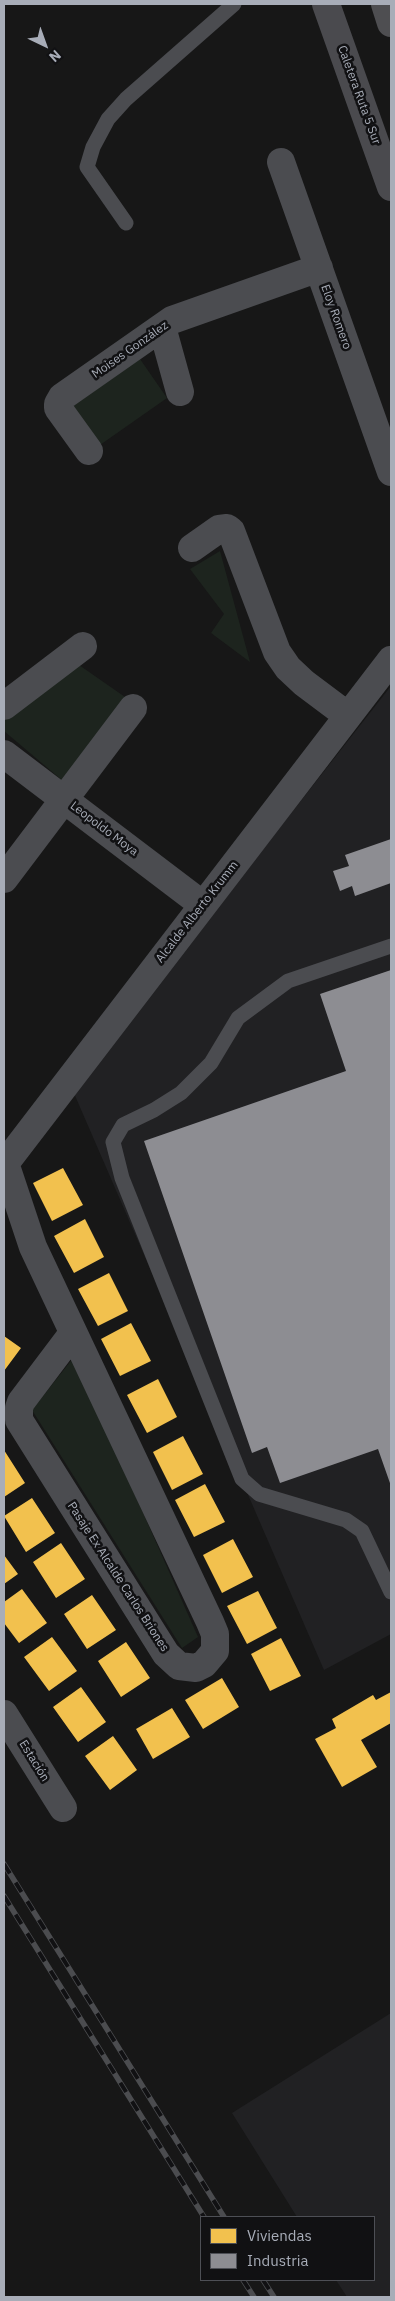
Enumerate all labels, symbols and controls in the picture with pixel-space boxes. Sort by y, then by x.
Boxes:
north arrow [20,20,70,70]
street label: Caletera Ruta 5 Sur [334,44,384,146]
text: N [45,46,65,66]
street label: Eloy Romero [318,283,354,351]
street label: Moises González [89,318,171,382]
street label: Leopoldo Moya [67,799,141,859]
street label: Alcalde Alberto Krumm [153,858,241,966]
street label: Pasaje Ex Alcalde Carlos Briones [64,1500,172,1654]
street label: Estación [16,1738,52,1784]
legend [200,2216,375,2281]
text: Viviendas [247,2226,312,2245]
text: Industria [247,2251,308,2270]

